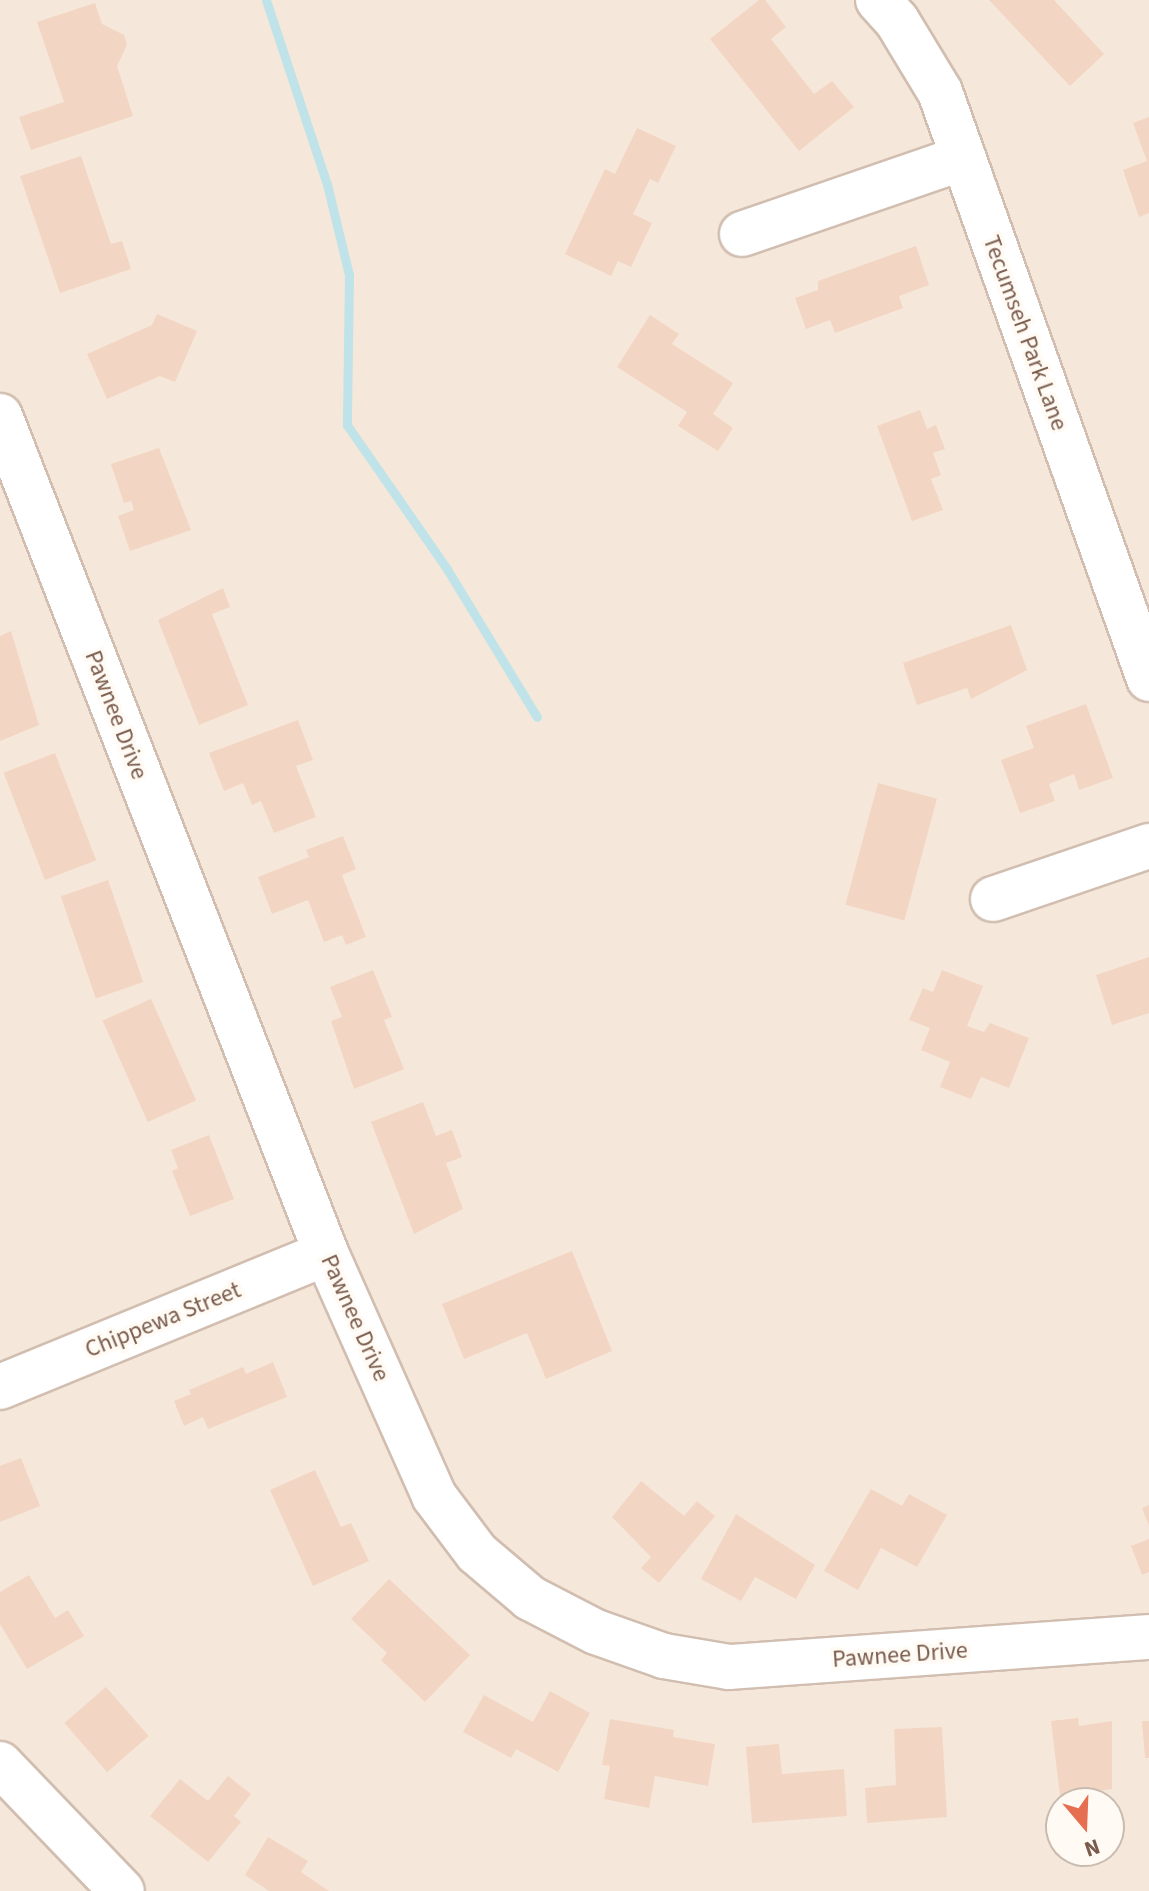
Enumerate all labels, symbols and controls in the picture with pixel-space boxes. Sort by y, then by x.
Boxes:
street label: Tecumseh Park Lane [976,232,1074,434]
street label: Pawnee Drive [78,647,154,783]
street label: Pawnee Drive [314,1250,396,1386]
street label: Chippewa Street [81,1276,245,1364]
street label: Pawnee Drive [831,1636,969,1674]
north arrow [1045,1787,1125,1867]
text: N [1080,1830,1104,1865]

